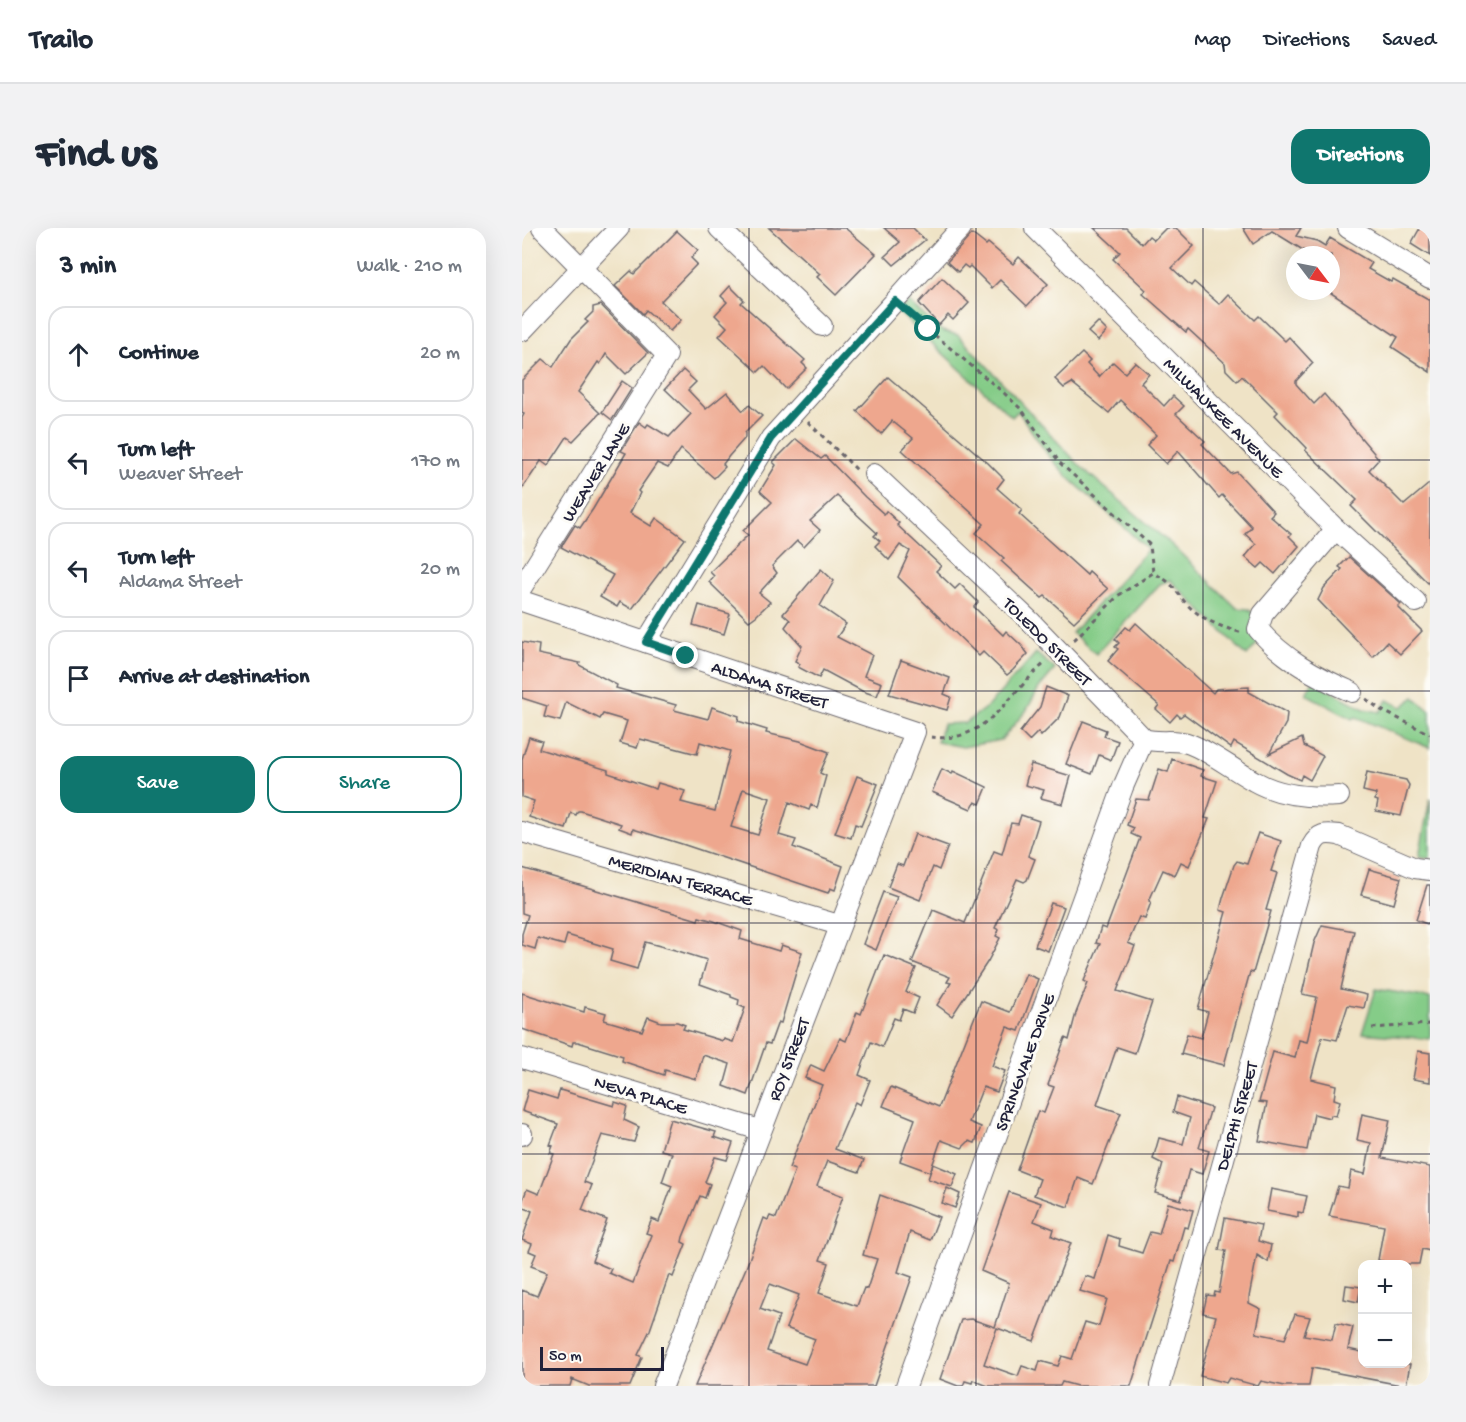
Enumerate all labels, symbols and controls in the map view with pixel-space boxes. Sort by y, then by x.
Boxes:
text: Trailo [30,25,93,58]
text: Map [1194,29,1231,54]
text: Directions [1264,29,1349,54]
text: Saved [1382,29,1436,54]
button: Directions [1291,129,1430,184]
text: Find us [36,132,156,181]
north arrow [1286,246,1340,300]
text: 3 min [60,252,116,283]
text: Walk · 210 m [357,256,462,279]
route start [914,315,940,341]
icon: ahead [62,338,95,371]
text: Continue [119,341,199,367]
text: 20 m [420,343,460,366]
street label: MILWAUKEE AVENUE [1158,354,1287,484]
street label: WEAVER LANE [558,420,636,526]
text: Turn left [119,438,193,464]
icon: left [62,446,95,479]
text: 170 m [411,451,460,474]
text: Weaver Street [119,464,242,487]
text: Turn left [119,546,193,572]
icon: left [62,554,95,587]
text: 20 m [420,559,460,582]
text: Aldama Street [119,572,241,595]
street label: TOLEDO STREET [997,593,1096,692]
route end [672,642,698,668]
street label: ALDAMA STREET [708,658,831,715]
icon: arrive [62,662,95,695]
text: Arrive at destination [119,665,309,691]
button: Save [60,756,255,813]
button: Share [267,756,462,813]
street label: MERIDIAN TERRACE [606,851,755,912]
street label: SPRINGVALE DRIVE [992,991,1061,1134]
street label: ROY STREET [765,1015,816,1104]
street label: DELPHI STREET [1213,1059,1264,1175]
street label: NEVA PLACE [591,1072,690,1121]
map controls [1358,1260,1412,1368]
button: + [1358,1260,1412,1314]
button: − [1358,1314,1412,1368]
scale bar [540,1344,664,1372]
text: 50 m [549,1348,582,1367]

